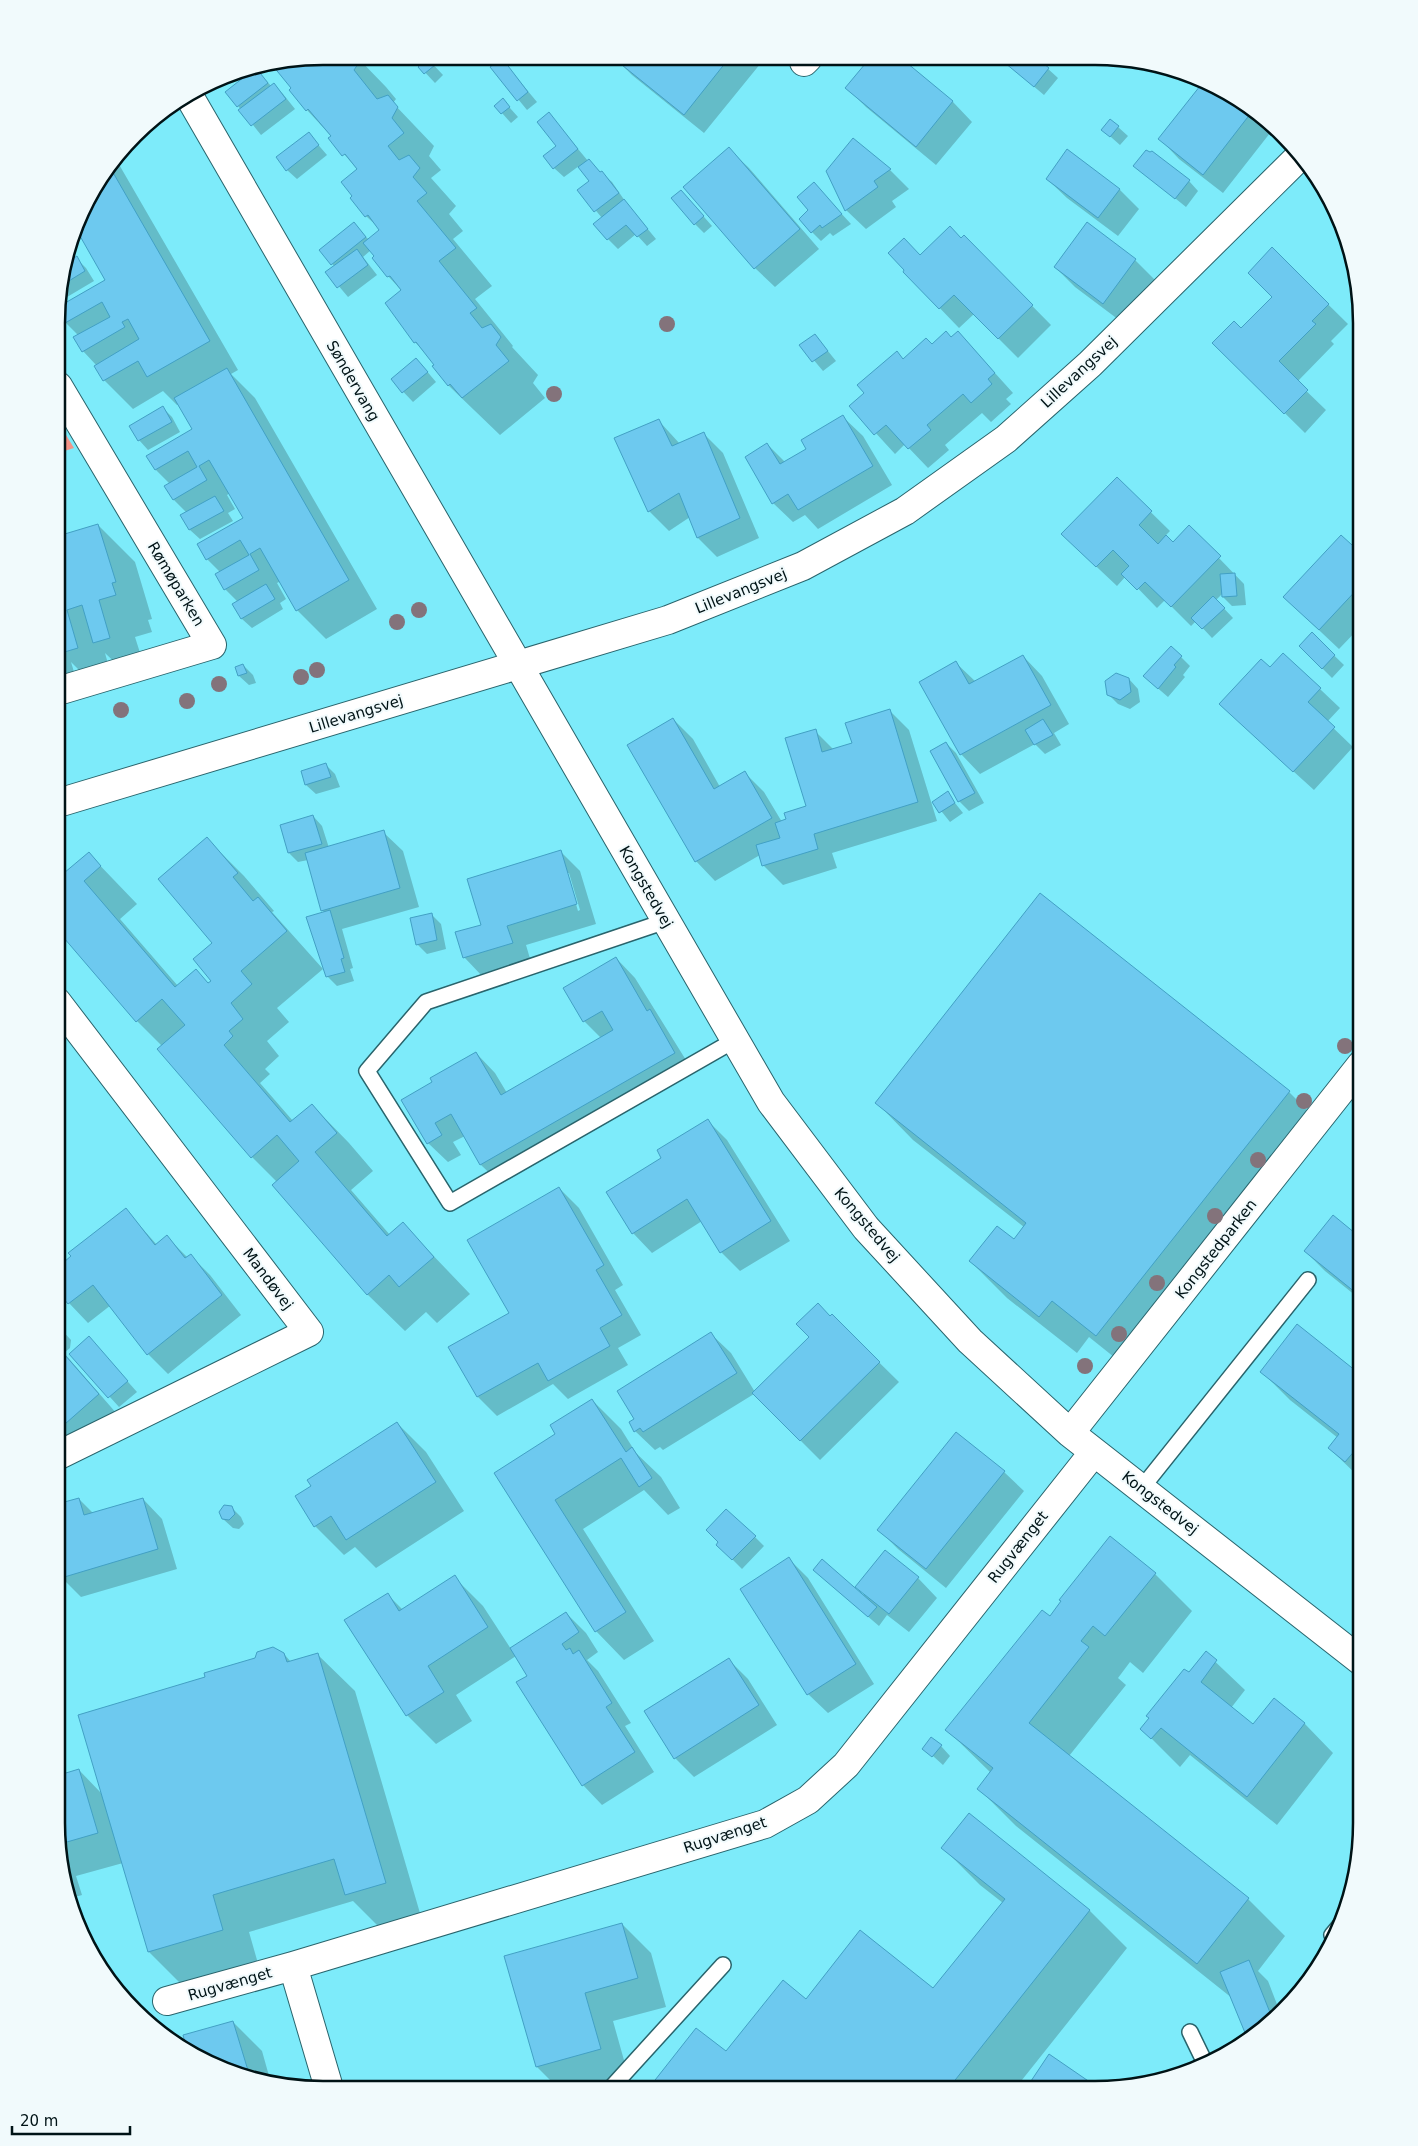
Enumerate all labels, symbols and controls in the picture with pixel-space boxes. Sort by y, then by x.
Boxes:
street label: Lillevangsvej [1037,332,1121,412]
street label: Søndervang [323,337,383,425]
street label: Rømøparken [144,539,208,629]
street label: Lillevangsvej [693,564,789,618]
street label: Lillevangsvej [307,691,405,737]
street label: Kongstedvej [615,843,677,931]
street label: Kongstedvej [831,1184,903,1266]
street label: Kongstedparken [1172,1196,1260,1302]
street label: Mandøvej [239,1245,297,1313]
street label: Kongstedvej [1118,1468,1202,1538]
street label: Rugvænget [984,1507,1052,1587]
street label: Rugvænget [681,1813,769,1857]
street label: Rugvænget [186,1963,274,2005]
scale bar [12,2104,130,2136]
text: 20 m [20,2112,58,2130]

